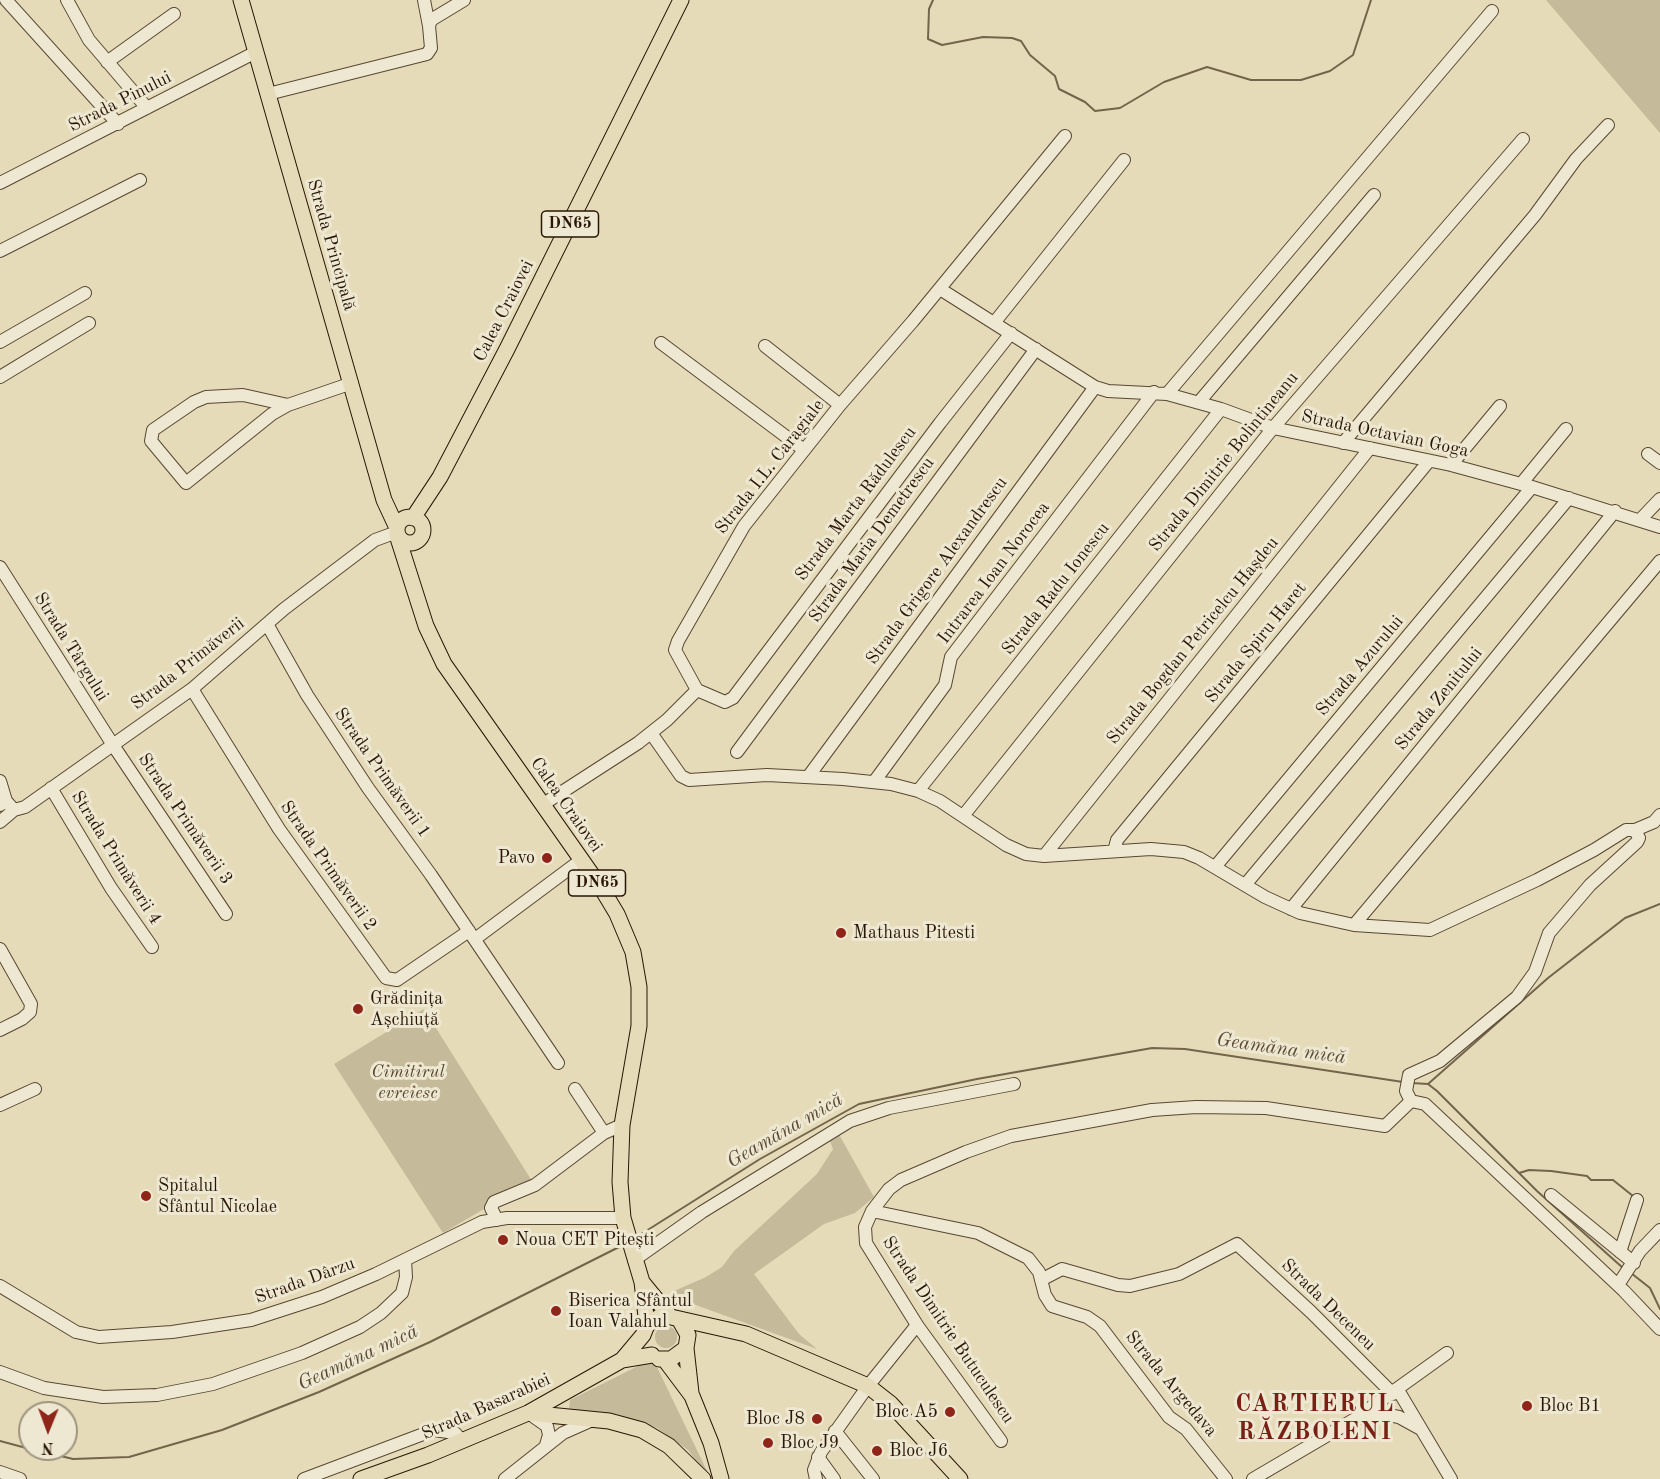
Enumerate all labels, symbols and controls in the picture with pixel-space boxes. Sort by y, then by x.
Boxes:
street label: Strada Pinului [65,67,175,137]
street label: Strada Principală [302,177,360,313]
road number: DN65 [542,211,598,237]
street label: Calea Craiovei [469,257,539,365]
street label: Strada Dimitrie Bolintineanu [1145,368,1303,556]
street label: Strada I.L. Caragiale [711,395,829,539]
street label: Strada Octavian Goga [1299,406,1471,462]
street label: Strada Marta Rădulescu [791,422,921,586]
street label: Strada Maria Demetrescu [805,453,939,627]
street label: Strada Grigore Alexandrescu [862,473,1012,669]
street label: Intrarea Ioan Norocea [933,498,1055,648]
street label: Strada Radu Ionescu [998,518,1114,660]
street label: Strada Bogdan Petricelcu Hașdeu [1102,533,1284,749]
street label: Strada Spiru Haret [1201,578,1311,708]
street label: Strada Târgului [29,589,113,705]
street label: Strada Azurului [1312,611,1408,721]
street label: Strada Primăverii [127,613,249,715]
street label: Strada Zenitului [1391,643,1487,755]
street label: Strada Primăverii 1 [329,704,435,842]
street label: Strada Primăverii 3 [133,749,237,889]
street label: Calea Craiovei [525,753,607,857]
street label: Strada Primăverii 4 [66,787,166,929]
street label: Strada Primăverii 2 [275,797,381,935]
place label: Pavo [498,847,535,869]
marker: Pavo [540,851,554,865]
road number: DN65 [568,870,626,896]
place label: Mathaus Pitesti [853,922,975,944]
marker: Mathaus Pitesti [834,926,848,940]
place label: Grădinița Așchiuță [370,988,443,1030]
marker: Grădinița Așchiuță [351,1002,365,1016]
water label: Geamăna mică [1215,1028,1347,1070]
park label: Cimitirul evreiesc [371,1061,445,1104]
water label: Geamăna mică [723,1088,847,1174]
place label: Spitalul Sfântul Nicolae [158,1175,277,1218]
marker: Spitalul Sfântul Nicolae [139,1189,153,1203]
place label: Noua CET Pitești [515,1229,654,1251]
street label: Strada Dimitrie Butuculescu [877,1232,1019,1428]
marker: Noua CET Pitești [496,1233,510,1247]
street label: Strada Dârzu [252,1253,358,1309]
street label: Strada Deceneu [1276,1254,1380,1356]
place label: Biserica Sfântul Ioan Valahul [568,1290,692,1332]
marker: Biserica Sfântul Ioan Valahul [549,1304,563,1318]
water label: Geamăna mică [294,1320,422,1396]
street label: Strada Argedava [1120,1327,1222,1441]
street label: Strada Basarabiei [418,1369,554,1445]
district label: CARTIERUL RĂZBOIENI [1235,1391,1395,1447]
place label: Bloc B1 [1539,1395,1601,1417]
marker: Bloc B1 [1520,1399,1534,1413]
north arrow [18,1401,78,1461]
place label: Bloc A5 [875,1401,938,1423]
marker: Bloc A5 [943,1405,957,1419]
place label: Bloc J8 [746,1408,805,1430]
marker: Bloc J8 [810,1412,824,1426]
place label: Bloc J9 [780,1432,839,1454]
marker: Bloc J9 [761,1436,775,1450]
text: N [41,1439,54,1455]
place label: Bloc J6 [889,1440,948,1462]
marker: Bloc J6 [870,1444,884,1458]

